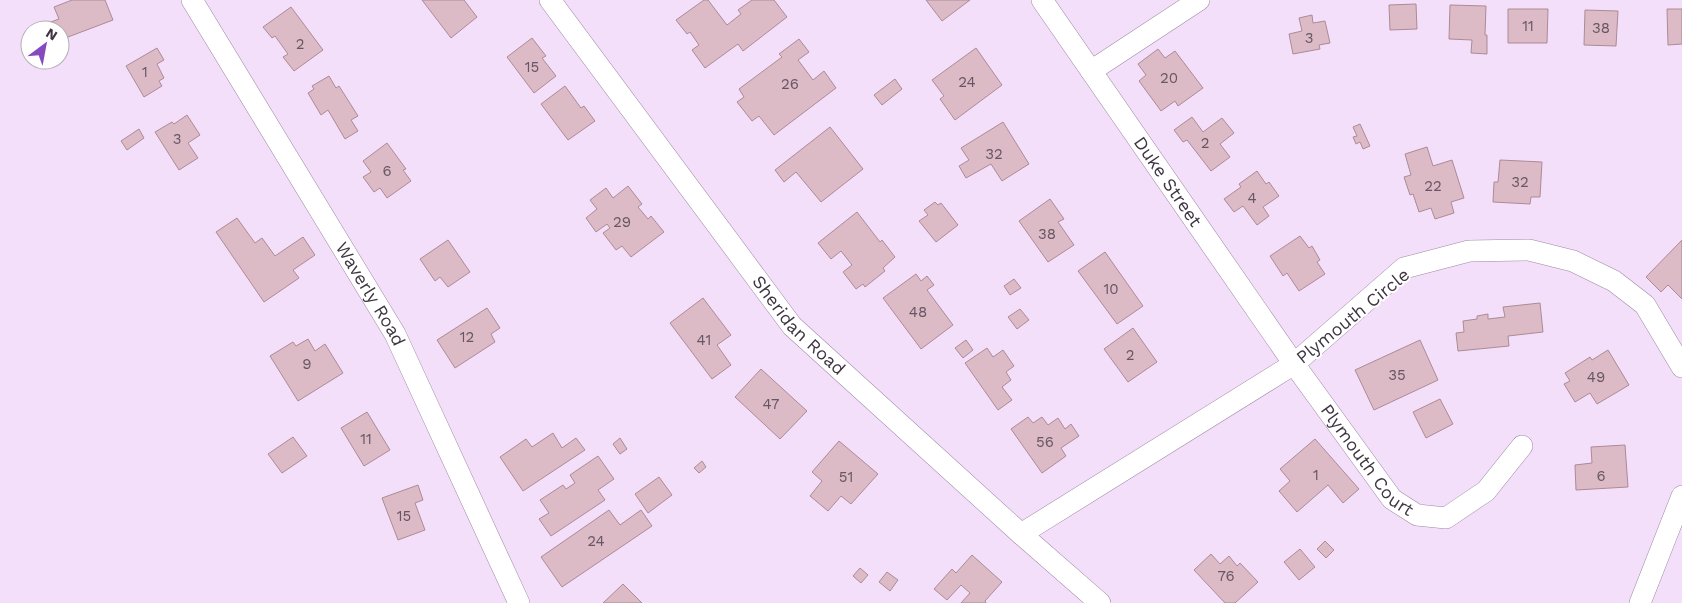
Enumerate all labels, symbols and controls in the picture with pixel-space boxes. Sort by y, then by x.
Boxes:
house number: 11 [1522,17,1534,35]
house number: 38 [1592,19,1610,37]
north arrow [20,20,70,70]
text: N [43,24,61,44]
house number: 3 [1305,29,1313,47]
house number: 2 [296,35,304,53]
house number: 15 [525,58,539,76]
house number: 1 [142,63,148,81]
house number: 20 [1160,69,1178,87]
house number: 24 [958,73,976,91]
house number: 26 [781,75,799,93]
house number: 3 [173,130,181,148]
street label: Duke Street [1130,132,1207,231]
house number: 2 [1201,134,1209,152]
house number: 32 [985,145,1003,163]
house number: 6 [382,162,392,180]
house number: 32 [1511,173,1529,191]
house number: 22 [1424,177,1442,195]
house number: 4 [1247,189,1257,207]
house number: 29 [613,213,631,231]
house number: 38 [1038,225,1056,243]
street label: Waverly Road [332,238,410,349]
street label: Plymouth Circle [1292,264,1413,368]
street label: Sheridan Road [748,271,850,379]
house number: 10 [1103,280,1119,298]
house number: 48 [909,303,927,321]
house number: 12 [460,328,474,346]
house number: 41 [697,331,711,349]
house number: 2 [1126,346,1134,364]
house number: 9 [302,355,312,373]
house number: 35 [1388,366,1406,384]
house number: 49 [1587,368,1605,386]
house number: 47 [763,395,779,413]
street label: Plymouth Court [1317,400,1418,520]
house number: 11 [360,430,372,448]
house number: 56 [1036,433,1054,451]
house number: 1 [1313,466,1319,484]
house number: 6 [1596,467,1606,485]
house number: 51 [839,468,853,486]
house number: 15 [397,507,411,525]
house number: 24 [587,532,605,550]
house number: 76 [1217,567,1235,585]

